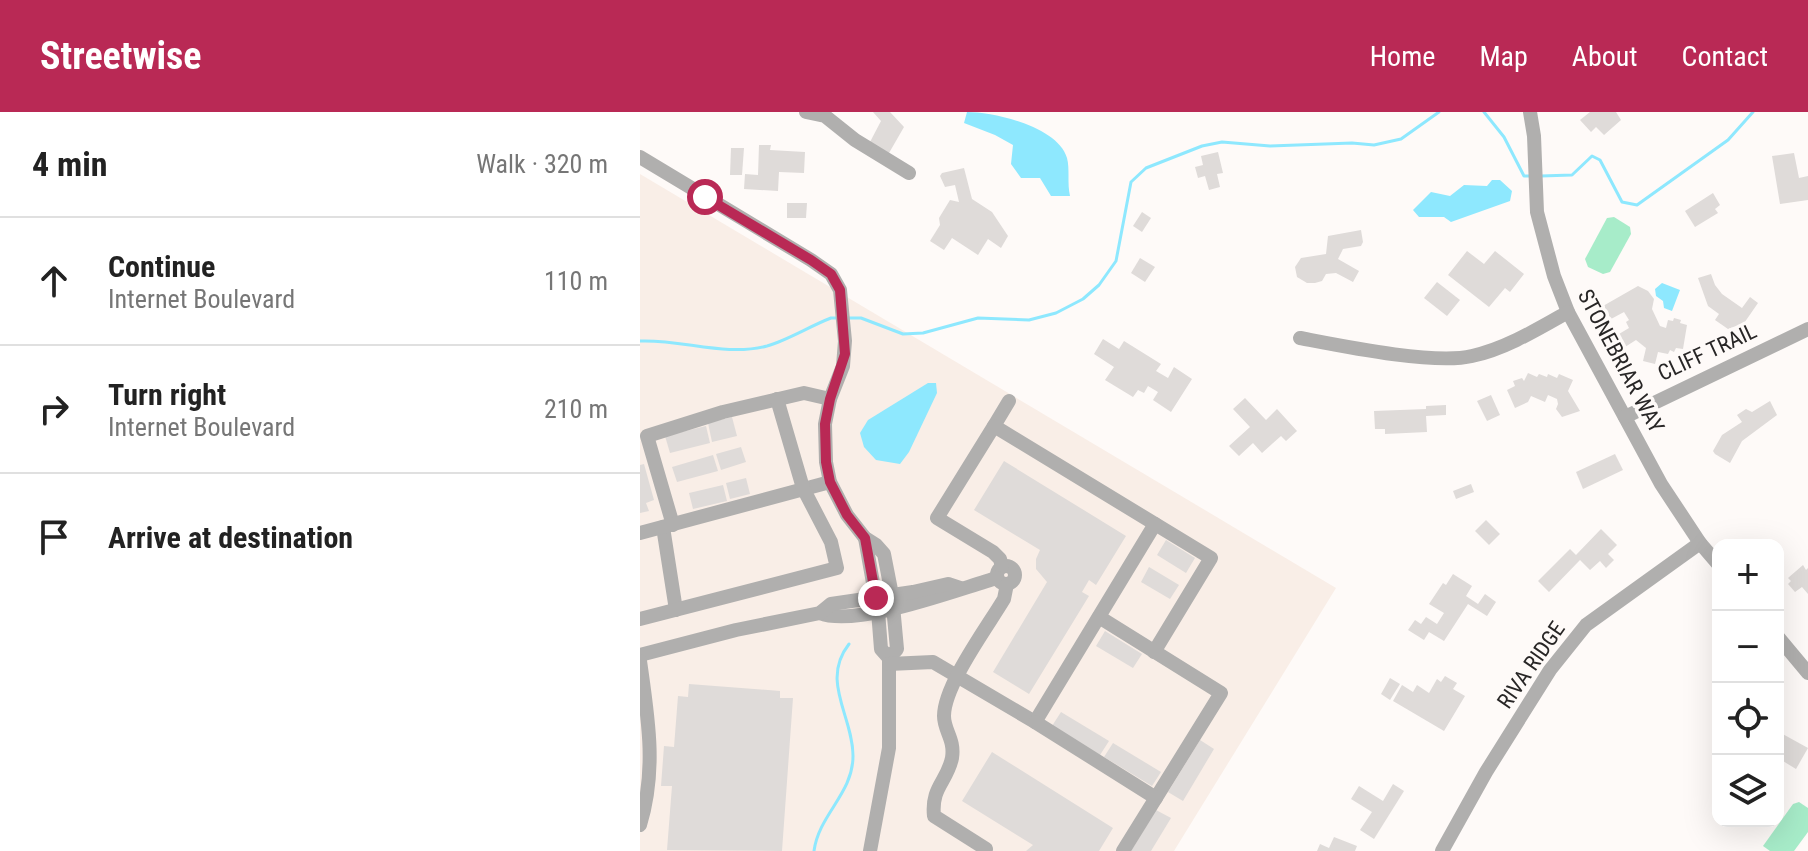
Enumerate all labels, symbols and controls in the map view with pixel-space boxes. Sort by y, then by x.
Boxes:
text: Streetwise [40,34,201,78]
text: Home [1370,40,1435,73]
text: Map [1479,40,1528,73]
text: About [1572,40,1638,73]
text: Contact [1682,40,1768,73]
text: 4 min [32,144,108,184]
text: Walk · 320 m [476,149,608,179]
route start [687,179,723,215]
text: Continue [108,249,215,284]
icon: ahead [32,259,76,303]
text: 110 m [544,266,608,296]
text: Internet Boulevard [108,284,295,314]
street label: STONEBRIAR WAY [1573,285,1669,437]
street label: CLIFF TRAIL [1654,318,1760,386]
text: Turn right [108,377,226,412]
icon: right [32,387,76,431]
text: 210 m [544,394,608,424]
text: Internet Boulevard [108,412,295,442]
icon: arrive [32,515,76,559]
text: Arrive at destination [108,520,353,555]
map controls [1712,539,1784,827]
button: + [1712,539,1784,611]
route end [858,580,894,616]
button: − [1712,611,1784,683]
street label: RIVA RIDGE [1492,617,1570,713]
button: locate [1712,683,1784,755]
button: layers [1712,755,1784,827]

